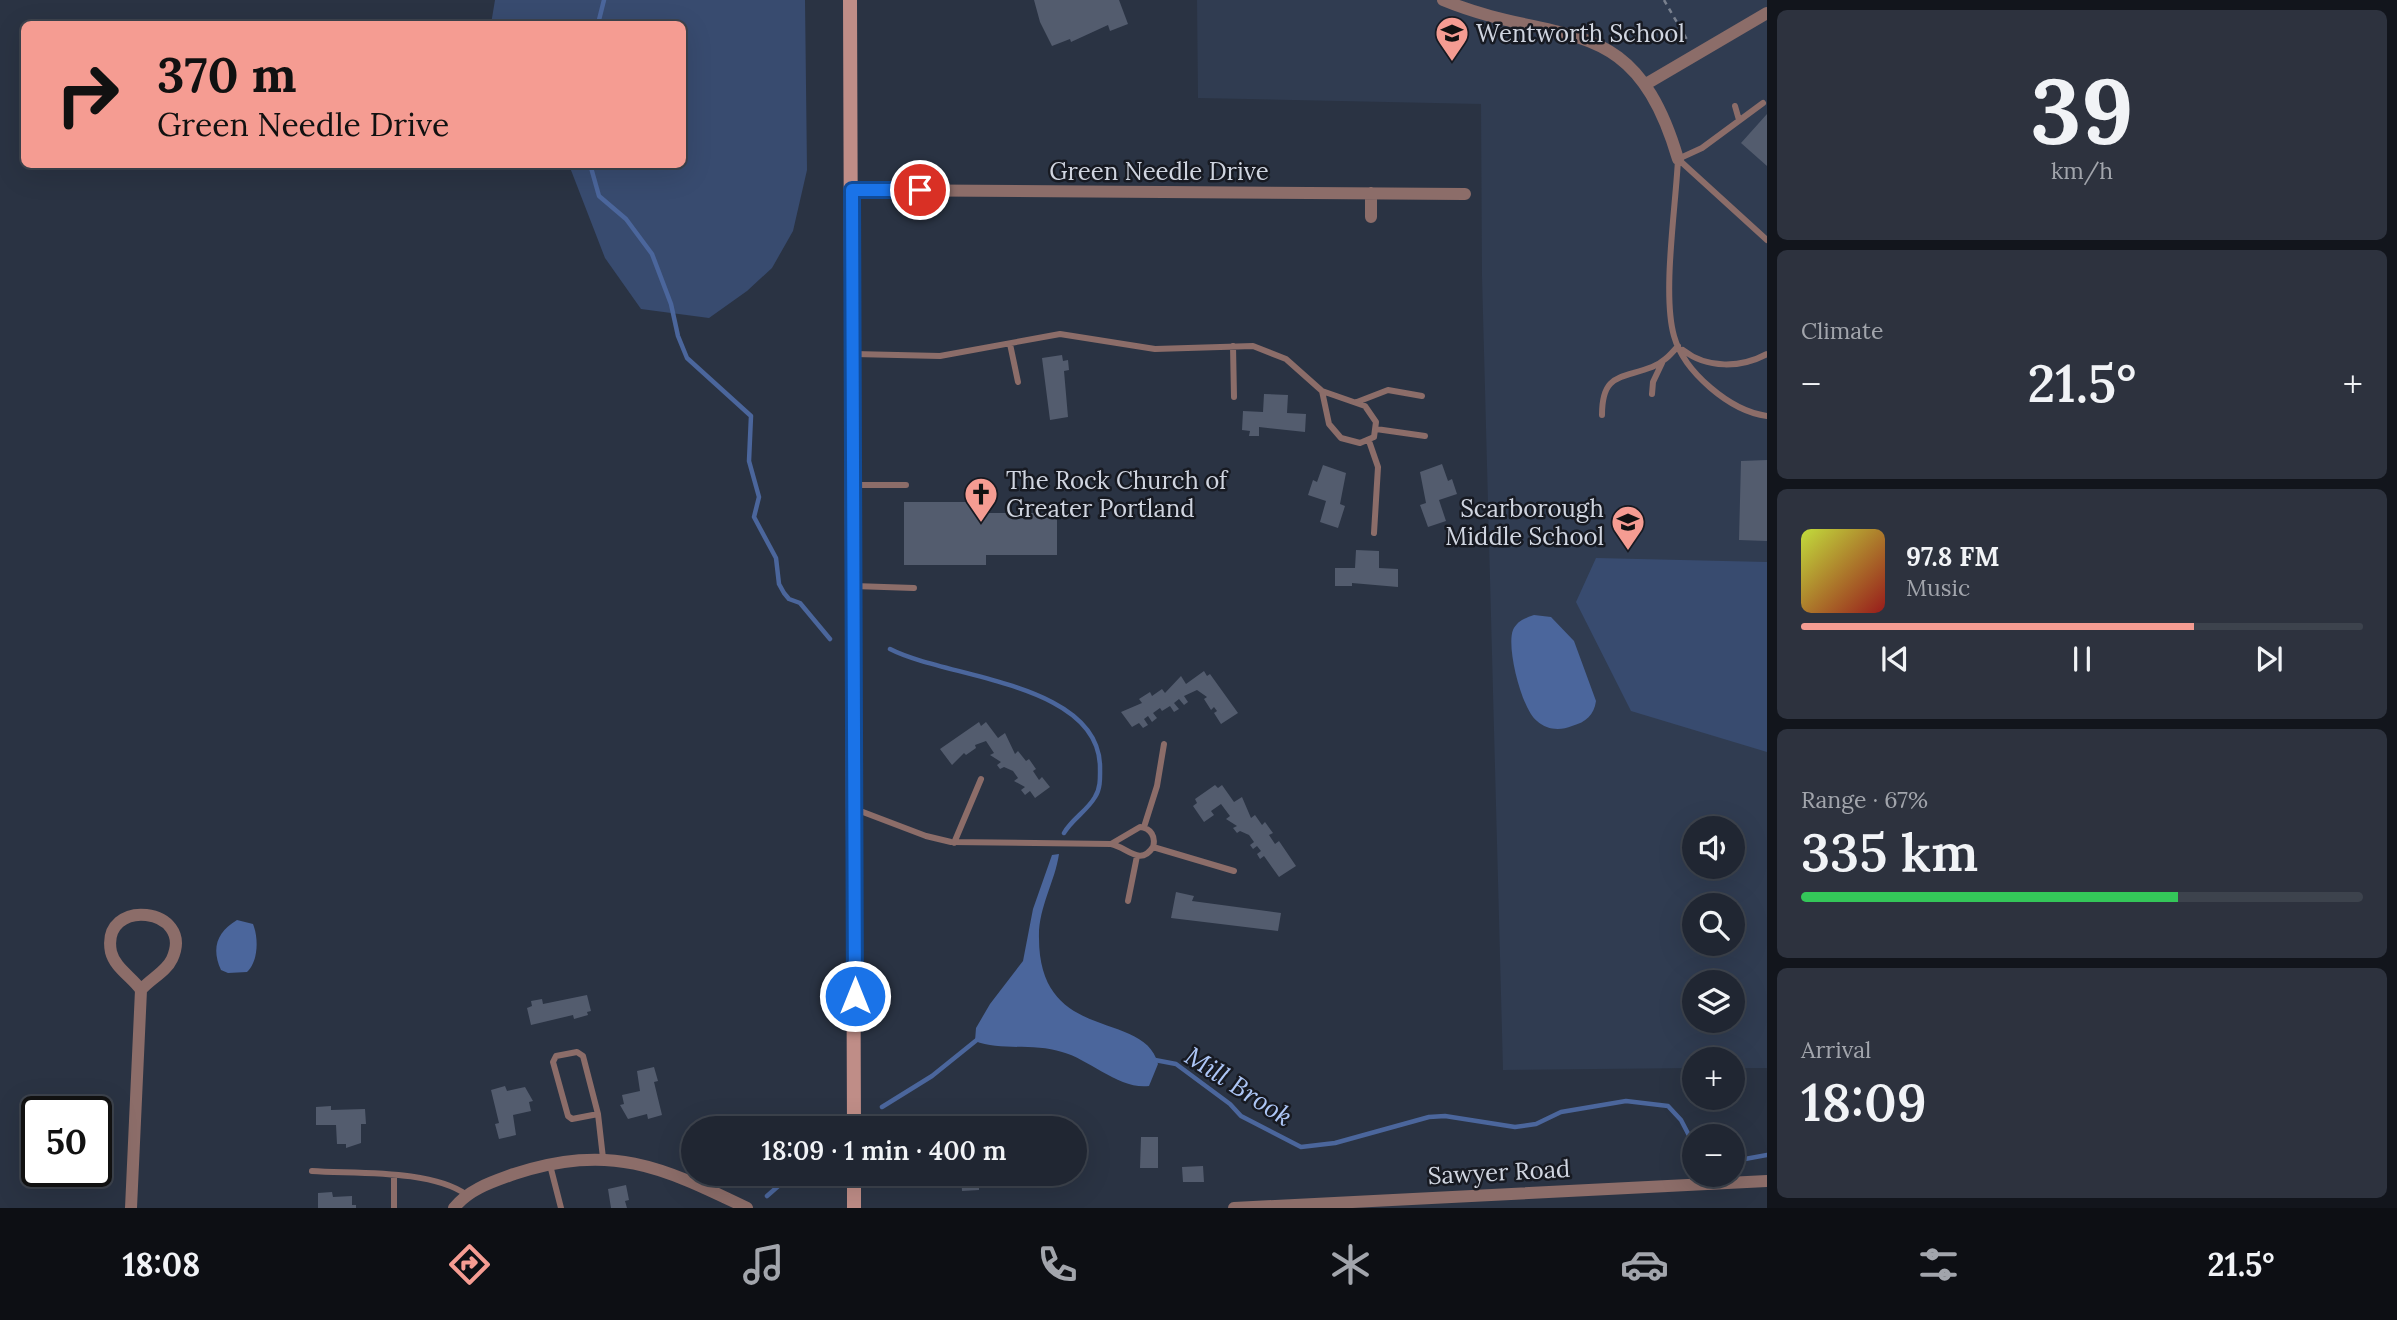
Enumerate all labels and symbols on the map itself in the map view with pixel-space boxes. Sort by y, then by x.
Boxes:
school or university icon: Wentworth School [1433,14,1471,63]
place label: Wentworth School [1476,18,1685,49]
street label: Green Needle Drive [1049,156,1269,187]
pin [890,160,950,220]
place label: The Rock Church of Greater Portland [1006,465,1229,524]
church icon: The Rock Church of Greater Portland [962,475,1000,524]
place label: Scarborough Middle School [1445,493,1604,552]
school or university icon: Scarborough Middle School [1609,503,1647,552]
position arrow [818,959,892,1033]
water label: Mill Brook [1179,1039,1299,1133]
speed limit sign: 50 [21,1096,112,1187]
street label: Sawyer Road [1427,1153,1571,1191]

